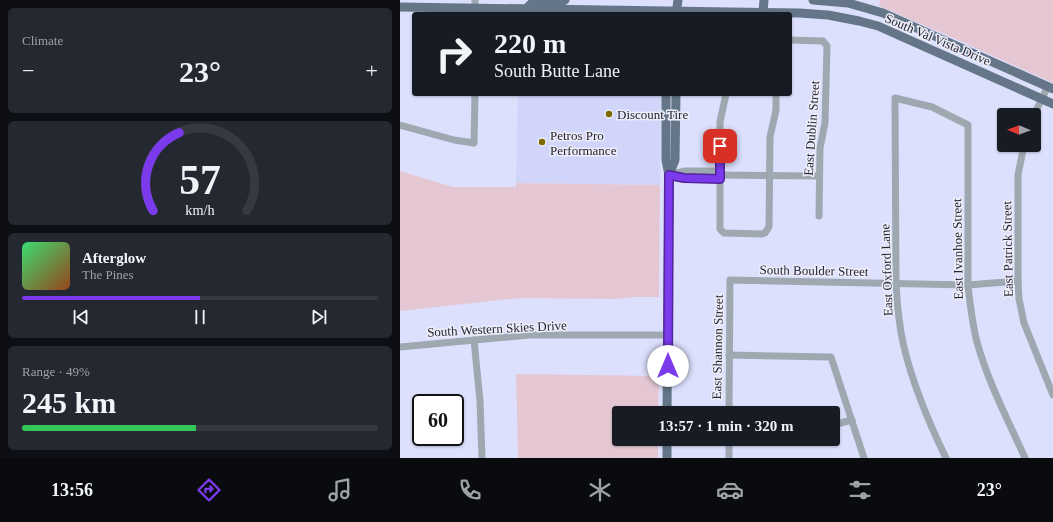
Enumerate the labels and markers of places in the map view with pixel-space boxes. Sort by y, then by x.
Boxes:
place label: Discount Tire [617,107,688,122]
marker: Discount Tire [604,109,614,119]
place label: Petros Pro Performance [550,128,617,158]
pin [703,129,737,163]
marker: Petros Pro Performance [537,137,547,147]

